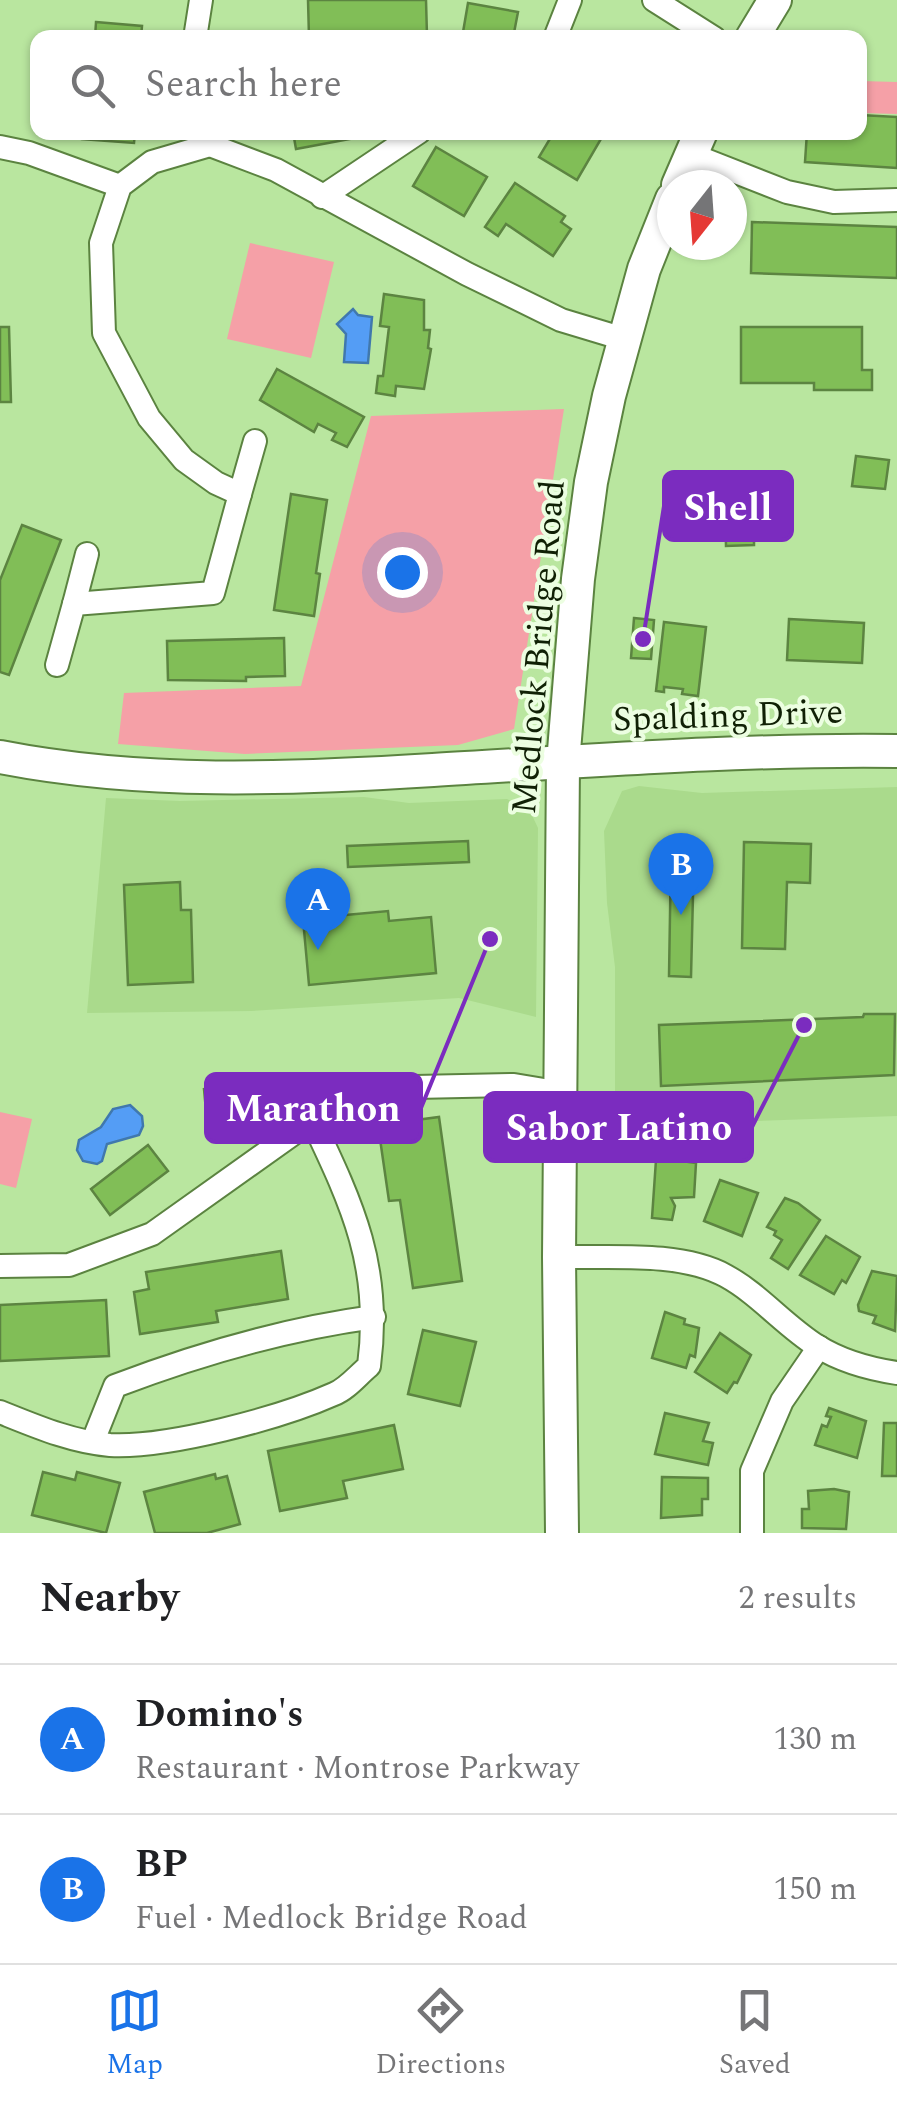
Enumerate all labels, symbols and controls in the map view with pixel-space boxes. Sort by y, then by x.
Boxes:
search box [30,30,867,140]
text: Search here [145,56,342,114]
icon: search [65,58,120,113]
north arrow [657,170,747,260]
callout: Shell [664,472,792,540]
street label: Medlock Bridge Road [498,478,580,816]
text: Shell [684,480,772,538]
your location [377,547,428,598]
street label: Spalding Drive [612,686,844,746]
pin: B [648,832,714,915]
pin: A [286,868,350,950]
callout: Marathon [206,1074,421,1142]
text: Marathon [225,1081,401,1139]
callout: Sabor Latino [485,1093,752,1161]
text: Sabor Latino [506,1100,732,1158]
text: Nearby [40,1567,179,1630]
text: 2 results [738,1574,857,1623]
text: Domino's [135,1686,304,1744]
text: A [60,1715,85,1764]
text: 130 m [773,1715,857,1764]
text: Restaurant · Montrose Parkway [135,1744,579,1793]
text: BP [135,1836,188,1894]
text: B [61,1865,84,1914]
text: 150 m [773,1865,857,1914]
text: Fuel · Medlock Bridge Road [135,1894,528,1943]
tab: Map [106,1983,163,2086]
tab: Directions [375,1983,506,2086]
tab: Saved [719,1983,791,2086]

